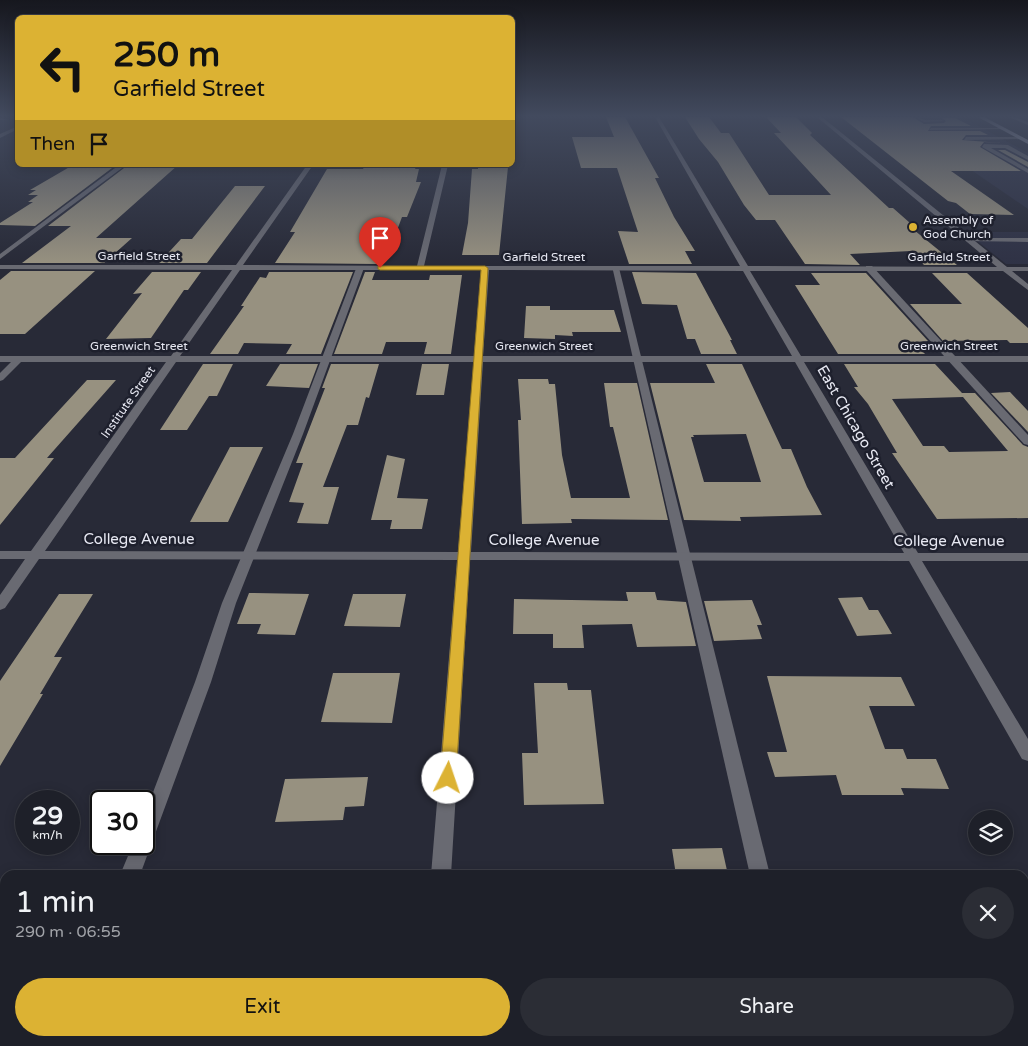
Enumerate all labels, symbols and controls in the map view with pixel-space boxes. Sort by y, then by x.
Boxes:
text: 250 m [113,34,220,76]
icon: left [30,35,95,100]
text: Garfield Street [113,76,265,102]
icon: arrive [85,130,113,158]
text: Then [30,133,75,155]
place label: Assembly of God Church [923,213,994,241]
pin [359,217,401,268]
marker: Assembly of God Church [907,221,919,233]
icon: arrive [366,224,394,252]
street label: Garfield Street [98,249,181,263]
street label: Garfield Street [503,250,586,264]
street label: Garfield Street [908,250,991,264]
street label: Greenwich Street [90,339,188,353]
street label: Greenwich Street [495,339,593,353]
street label: Greenwich Street [900,339,998,353]
street label: East Chicago Street [813,362,899,492]
street label: Institute Street [98,363,158,441]
street label: College Avenue [84,530,194,548]
street label: College Avenue [489,531,599,549]
street label: College Avenue [894,532,1004,550]
position arrow [421,751,473,803]
speed limit sign: 30 [90,790,155,855]
text: 29 [32,801,63,831]
map controls [968,810,1013,855]
button: layers [968,810,1013,855]
text: km/h [32,828,63,842]
text: 1 min [15,884,95,921]
button: close [962,887,1014,939]
text: 290 m · 06:55 [15,922,121,942]
button: Exit [15,978,510,1036]
button: Share [520,978,1014,1036]

